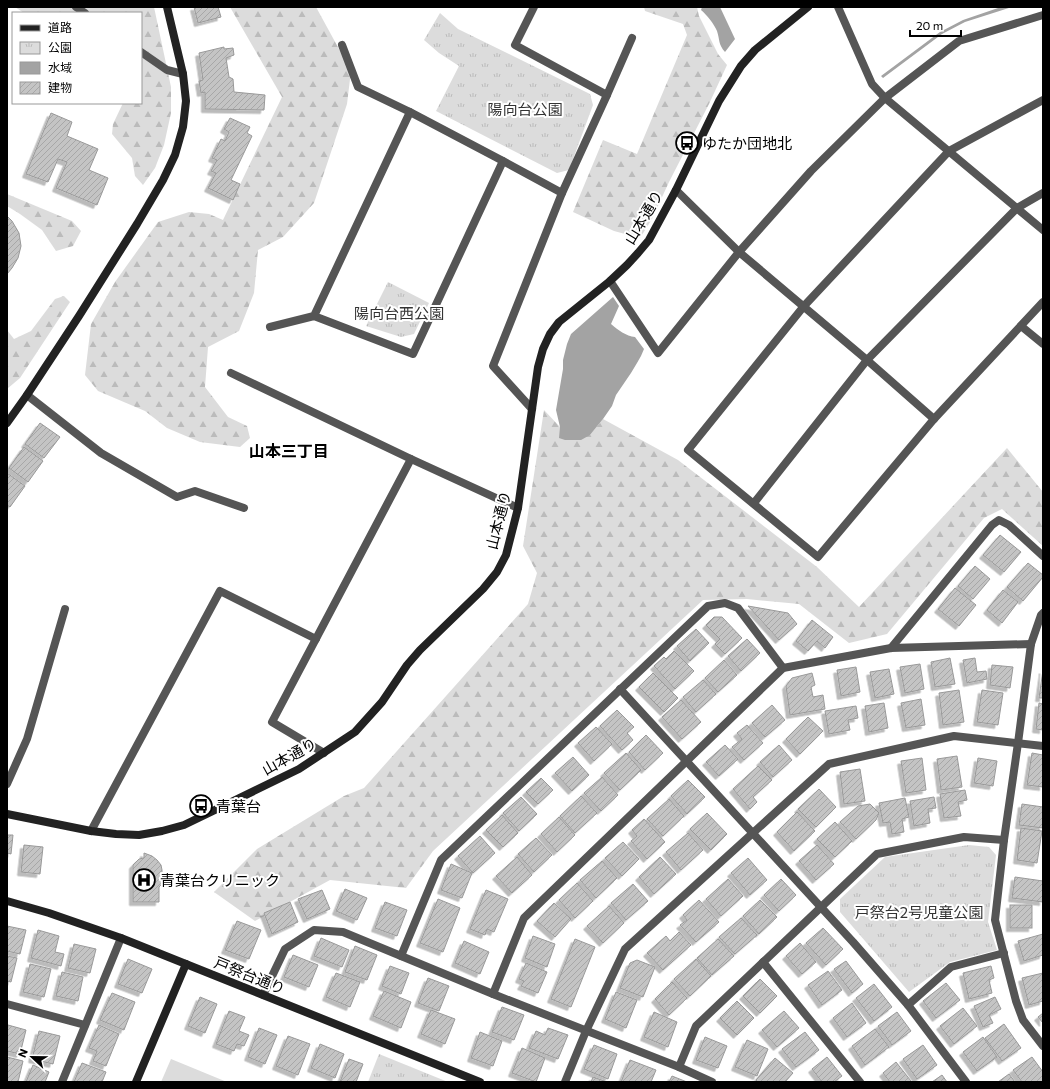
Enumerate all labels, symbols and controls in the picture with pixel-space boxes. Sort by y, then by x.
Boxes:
legend [12,12,142,104]
scale bar [910,12,961,38]
text: 20 m [916,18,943,32]
text: 道路 [48,20,72,34]
text: 公園 [48,40,72,54]
text: 水域 [48,60,72,74]
text: 建物 [48,80,72,94]
park label: 陽向台公園 [487,100,563,118]
bus stop icon: ゆたか団地北 [674,130,700,156]
place label: ゆたか団地北 [702,134,792,152]
street label: 山本通り [620,187,666,247]
park label: 陽向台西公園 [354,304,444,322]
district label: 山本三丁目 [249,441,329,460]
street label: 山本通り [482,489,514,551]
street label: 山本通り [258,734,320,778]
bus stop icon: 青葉台 [188,793,214,819]
place label: 青葉台 [216,797,261,815]
hospital icon: 青葉台クリニック [131,867,157,893]
place label: 青葉台クリニック [160,871,280,889]
park label: 戸祭台2号児童公園 [855,903,983,921]
street label: 戸祭台通り [212,953,288,997]
north arrow [12,1037,52,1077]
text: N [15,1047,30,1059]

